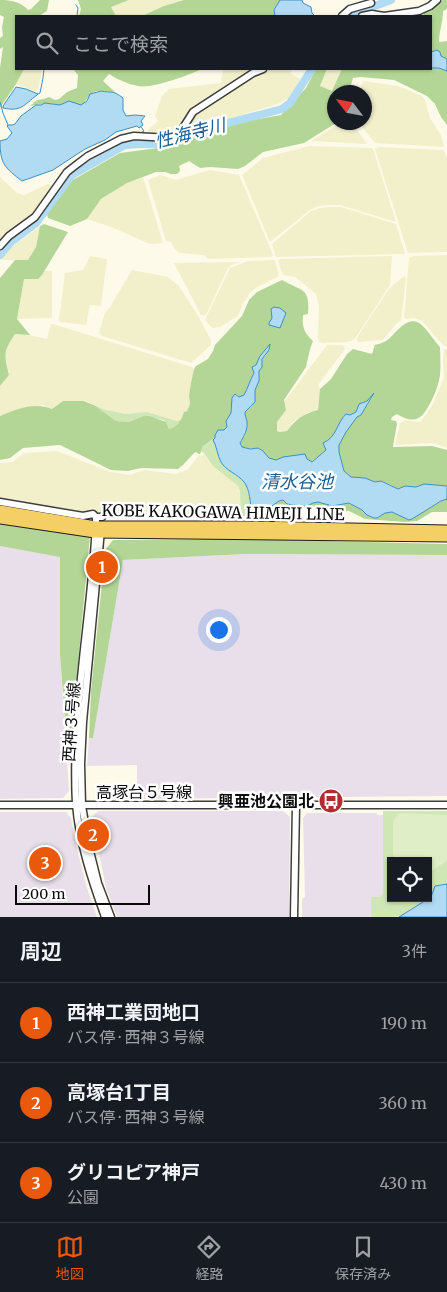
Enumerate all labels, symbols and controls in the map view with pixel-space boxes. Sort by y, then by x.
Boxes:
search box [15,15,432,70]
icon: search [33,29,61,57]
text: ここで検索 [73,32,168,56]
north arrow [327,85,372,130]
water label: 性海寺川 [152,113,230,153]
water label: 清水谷池 [261,470,335,493]
street label: KOBE KAKOGAWA HIMEJI LINE [101,500,345,524]
pin: 1 [86,548,118,586]
your location [206,617,232,643]
street label: 西神３号線 [58,681,84,763]
street label: 高塚台５号線 [96,782,192,802]
bus stop icon: 興亜池公園北 [318,788,344,814]
place label: 興亜池公園北 [218,791,314,811]
pin: 2 [77,816,109,854]
pin: 3 [29,844,61,882]
map controls [387,857,432,902]
button: locate [387,857,432,902]
scale bar [15,882,150,905]
text: 200 m [22,885,65,903]
text: 周辺 [20,938,62,965]
text: 3件 [402,941,427,961]
text: 西神工業団地口 [67,1000,200,1024]
text: 1 [32,1013,40,1033]
text: 190 m [381,1013,427,1033]
text: バス停 · 西神３号線 [67,1027,204,1047]
text: 高塚台1丁目 [67,1080,171,1104]
text: 2 [31,1093,41,1113]
text: 360 m [378,1093,427,1113]
text: バス停 · 西神３号線 [67,1107,204,1127]
text: グリコピア神戸 [67,1160,200,1184]
text: 3 [31,1173,41,1193]
text: 430 m [380,1173,427,1193]
text: 公園 [67,1187,99,1207]
tab: 地図 [56,1233,84,1283]
tab: 経路 [195,1233,223,1283]
tab: 保存済み [335,1233,391,1283]

